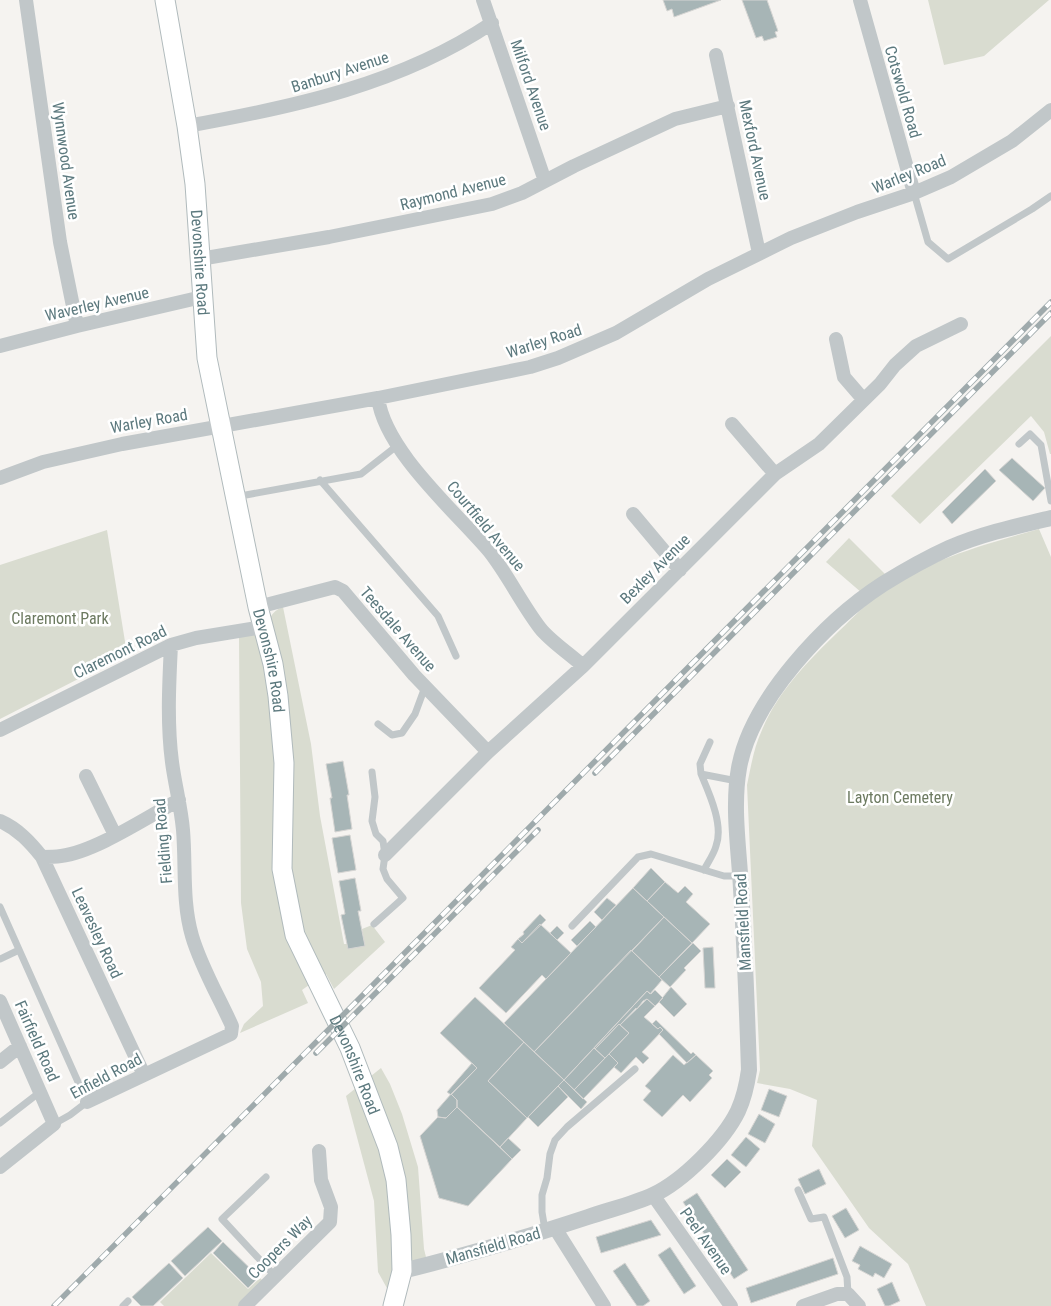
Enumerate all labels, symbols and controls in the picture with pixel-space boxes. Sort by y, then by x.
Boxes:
street label: Milford Avenue [507,37,555,133]
street label: Cotswold Road [881,44,925,140]
street label: Banbury Avenue [289,47,391,97]
street label: Mexford Avenue [735,98,775,202]
street label: Wynnwood Avenue [48,101,84,221]
street label: Warley Road [869,151,949,197]
street label: Raymond Avenue [398,170,508,214]
street label: Devonshire Road [187,209,214,316]
street label: Waverley Avenue [43,283,151,325]
street label: Warley Road [504,320,584,362]
street label: Warley Road [109,405,189,437]
street label: Courtfield Avenue [443,477,529,575]
street label: Bexley Avenue [616,530,694,608]
street label: Teesdale Avenue [356,583,440,675]
street label: Devonshire Road [249,607,289,713]
park label: Claremont Park [11,609,109,628]
street label: Claremont Road [70,621,170,683]
park label: Layton Cemetery [847,788,953,807]
street label: Fielding Road [150,798,176,884]
street label: Mansfield Road [731,873,755,971]
street label: Leavesley Road [68,885,126,981]
street label: Fairfield Road [11,998,63,1084]
street label: Devonshire Road [326,1012,384,1117]
street label: Enfield Road [67,1049,145,1103]
street label: Peel Avenue [676,1204,736,1278]
street label: Coopers Way [244,1211,316,1283]
street label: Mansfield Road [443,1223,543,1269]

